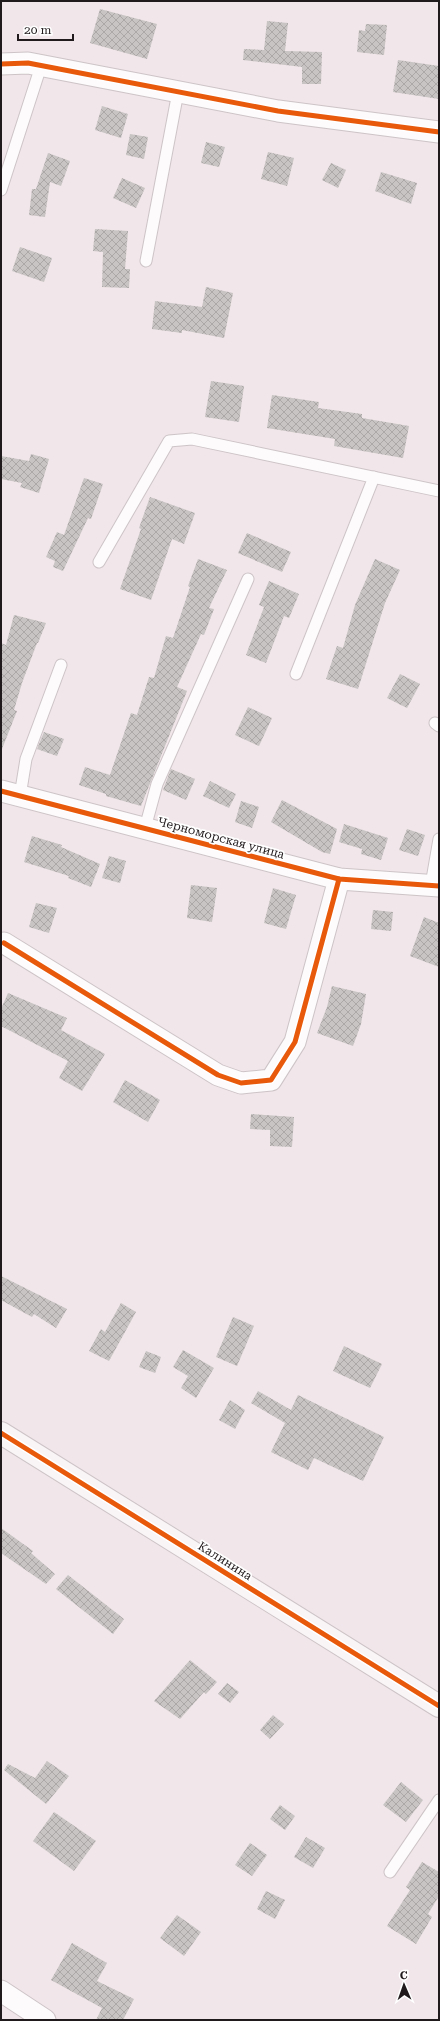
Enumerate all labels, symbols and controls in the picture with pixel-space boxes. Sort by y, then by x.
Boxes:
scale bar [18,16,73,42]
text: 20 m [24,23,51,37]
street label: Черноморская улица [156,814,286,862]
street label: Калинина [195,1539,255,1583]
north arrow [384,1965,424,2005]
text: С [400,1969,408,1982]

